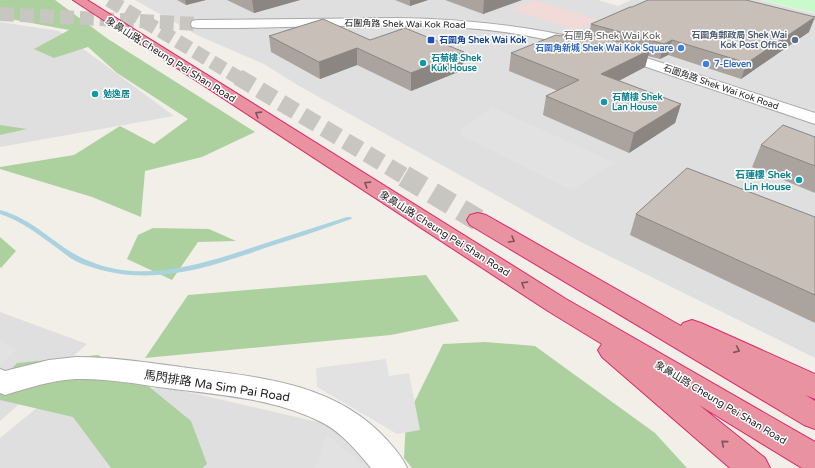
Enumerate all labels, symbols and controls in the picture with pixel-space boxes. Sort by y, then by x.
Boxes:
street label: 象鼻山路 Cheung Pei Shan Road [103,15,238,105]
street label: 石圍角路 Shek Wai Kok Road [344,18,466,31]
district label: 石圍角 Shek Wai Kok [563,30,661,42]
place label: 石圍角郵政局 Shek Wai Kok Post Office [691,30,787,51]
marker: 石圍角 Shek Wai Kok [426,35,436,45]
place label: 石圍角 Shek Wai Kok [439,35,527,46]
marker: 石圍角郵政局 Shek Wai Kok Post Office [790,35,800,45]
place label: 石圍角新城 Shek Wai Kok Square [535,42,673,54]
marker: 石圍角新城 Shek Wai Kok Square [676,43,686,53]
place label: 石菊樓 Shek Kuk House [431,53,481,74]
marker: 石菊樓 Shek Kuk House [418,58,428,68]
marker: 7-Eleven [701,59,711,69]
place label: 7-Eleven [714,59,751,70]
street label: 石圍角路 Shek Wai Kok Road [662,63,780,112]
place label: 勉逸居 [103,88,130,100]
marker: 勉逸居 [90,89,100,99]
place label: 石蘭樓 Shek Lan House [612,92,662,113]
marker: 石蘭樓 Shek Lan House [599,97,609,107]
one-way arrow [255,111,262,119]
place label: 石蓮樓 Shek Lin House [735,169,792,193]
marker: 石蓮樓 Shek Lin House [794,175,804,185]
one-way arrow [364,181,371,189]
street label: 象鼻山路 Cheung Pei Shan Road [377,189,512,279]
one-way arrow [508,235,515,242]
one-way arrow [521,281,528,288]
one-way arrow [733,345,740,353]
street label: 象鼻山路 Cheung Pei Shan Road [653,359,788,447]
street label: 馬閃排路 Ma Sim Pai Road [143,368,291,404]
one-way arrow [722,441,729,448]

